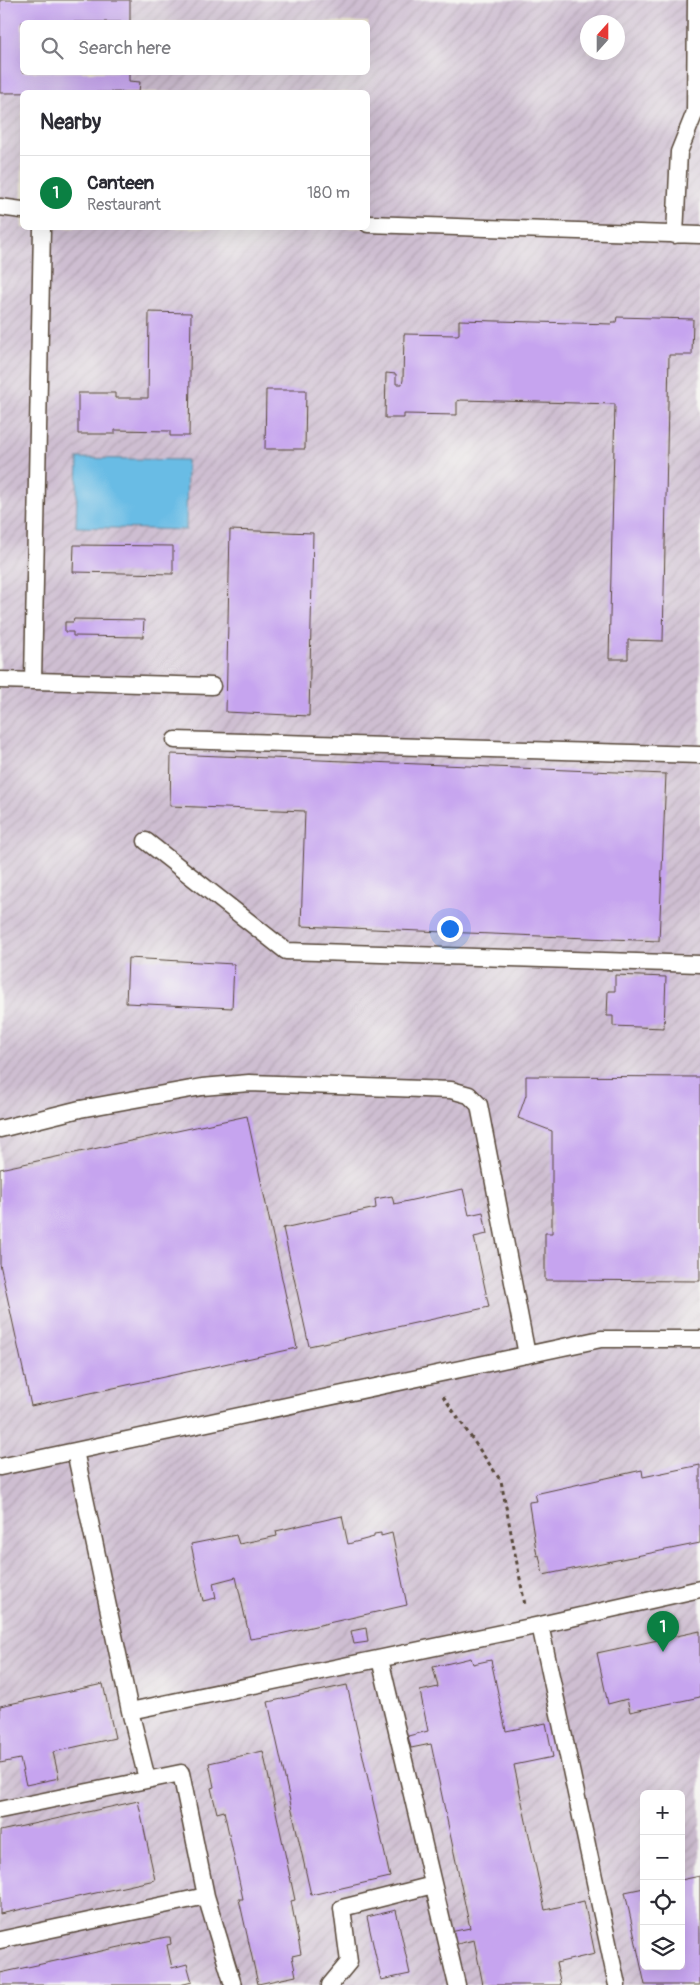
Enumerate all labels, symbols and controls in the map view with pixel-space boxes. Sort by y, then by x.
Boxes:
north arrow [580,15,625,60]
search box [20,20,370,75]
icon: search [38,34,66,62]
text: Search here [78,36,171,60]
text: Nearby [40,109,101,136]
text: Canteen [87,171,154,195]
text: 1 [53,183,59,203]
text: 180 m [307,183,350,203]
text: Restaurant [87,195,161,215]
your location [437,916,463,942]
pin: 1 [647,1611,679,1652]
map controls [640,1790,685,1970]
button: + [640,1790,685,1835]
button: − [640,1835,685,1880]
button: locate [640,1880,685,1925]
button: layers [640,1925,685,1970]

